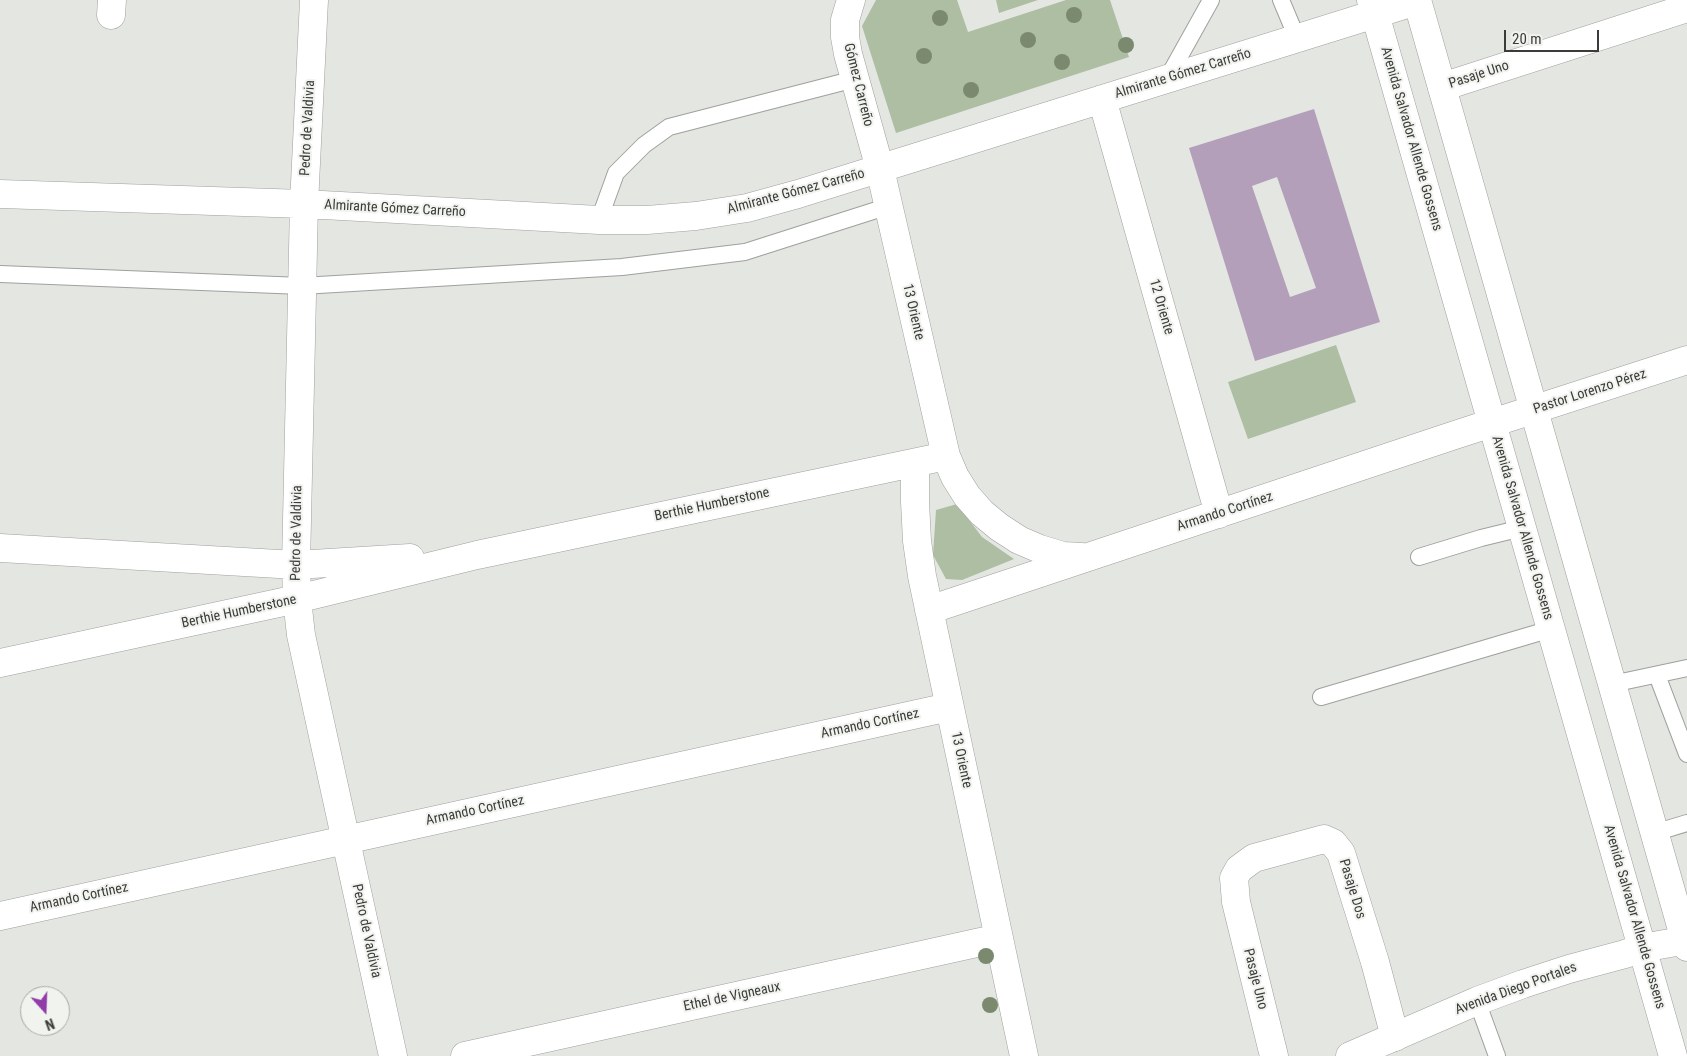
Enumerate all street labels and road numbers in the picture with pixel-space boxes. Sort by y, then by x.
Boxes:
street label: Gómez Carreño [840,42,876,128]
street label: Almirante Gómez Carreño [1113,45,1253,103]
street label: Avenida Salvador Allende Gossens [1377,45,1445,233]
street label: Pasaje Uno [1447,57,1511,93]
street label: Pedro de Valdivia [297,80,319,176]
street label: Almirante Gómez Carreño [725,166,867,218]
street label: Almirante Gómez Carreño [324,197,466,221]
street label: 12 Oriente [1145,277,1177,337]
street label: 13 Oriente [898,282,928,342]
street label: Pastor Lorenzo Pérez [1531,366,1649,418]
street label: Avenida Salvador Allende Gossens [1488,434,1556,622]
street label: Pedro de Valdivia [288,485,306,581]
street label: Berthie Humberstone [653,485,771,525]
street label: Armando Cortínez [1175,489,1275,535]
street label: Berthie Humberstone [180,592,298,632]
street label: Armando Cortínez [819,705,921,743]
street label: 13 Oriente [947,730,975,790]
street label: Armando Cortínez [424,792,526,830]
street label: Avenida Salvador Allende Gossens [1600,823,1668,1011]
street label: Pasaje Dos [1335,857,1369,921]
street label: Armando Cortínez [28,879,130,917]
street label: Pedro de Valdivia [348,882,384,980]
street label: Pasaje Uno [1239,947,1271,1011]
street label: Avenida Diego Portales [1453,959,1579,1019]
street label: Ethel de Vigneaux [682,979,782,1015]

